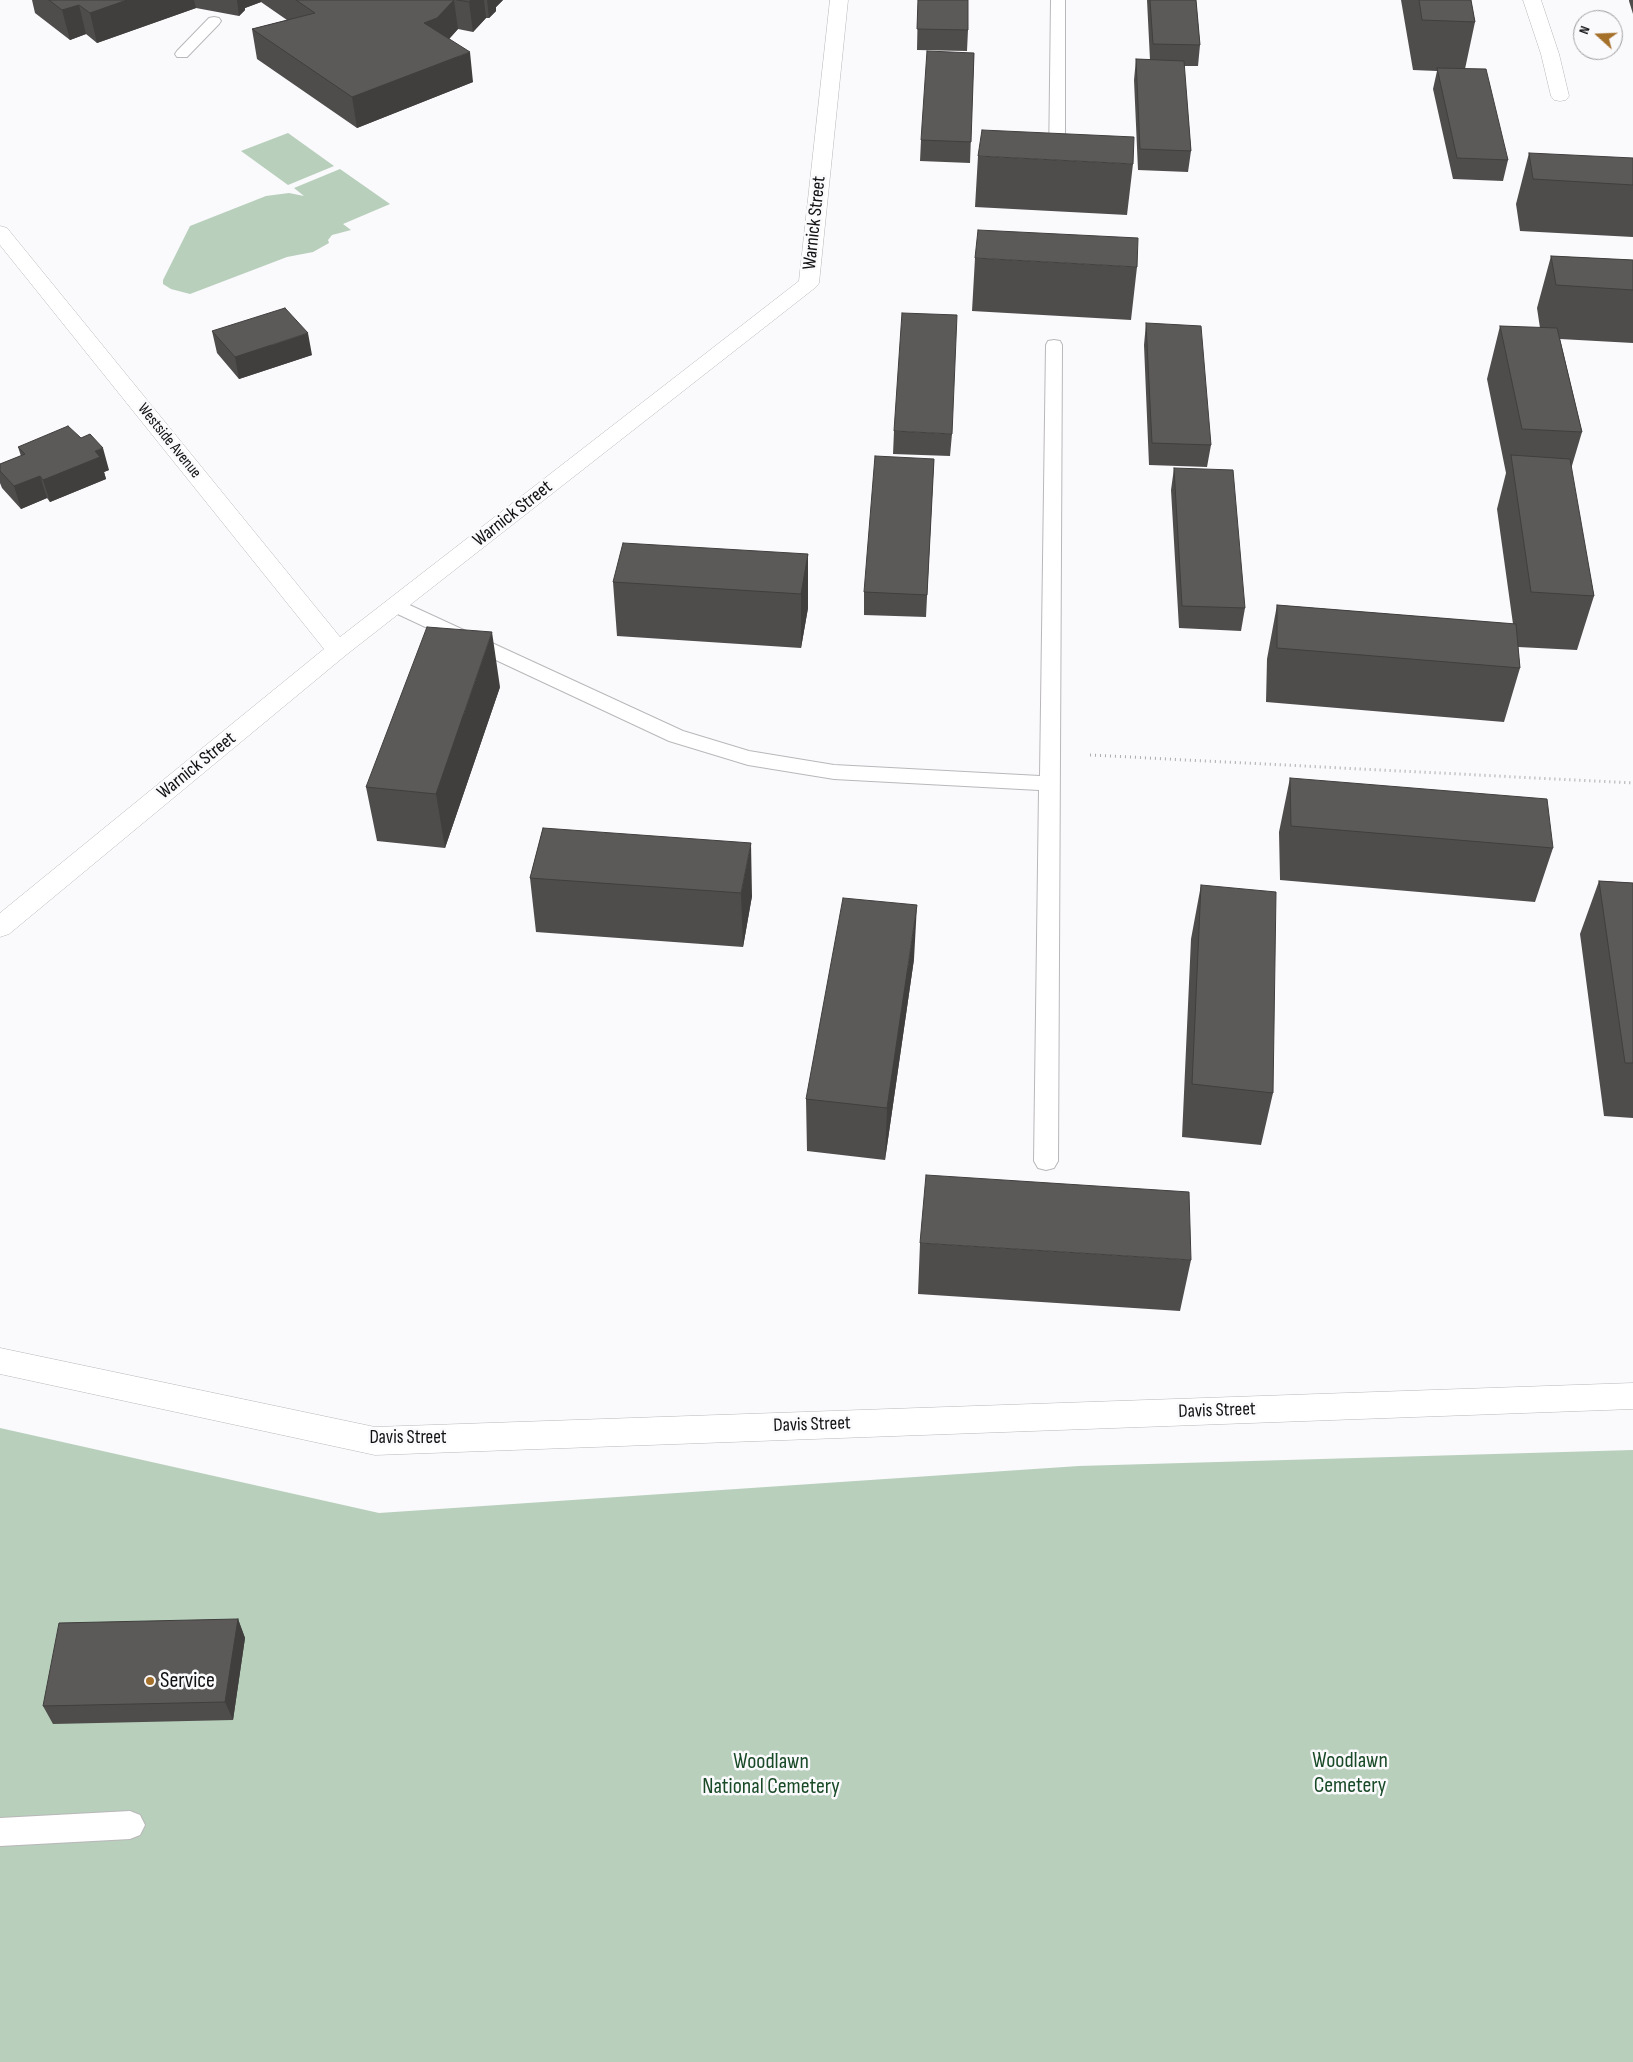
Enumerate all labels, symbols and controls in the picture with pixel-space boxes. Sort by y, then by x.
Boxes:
north arrow [1573,10,1623,60]
text: N [1575,24,1594,36]
street label: Warnick Street [799,175,831,271]
street label: Westside Avenue [133,400,205,482]
street label: Warnick Street [469,476,557,552]
street label: Warnick Street [153,727,241,805]
street label: Davis Street [1178,1398,1256,1424]
street label: Davis Street [773,1412,851,1438]
street label: Davis Street [369,1427,447,1449]
place label: Service [160,1668,215,1694]
marker: Service [144,1675,156,1687]
park label: Woodlawn Cemetery [1312,1748,1388,1800]
park label: Woodlawn National Cemetery [702,1749,840,1800]

